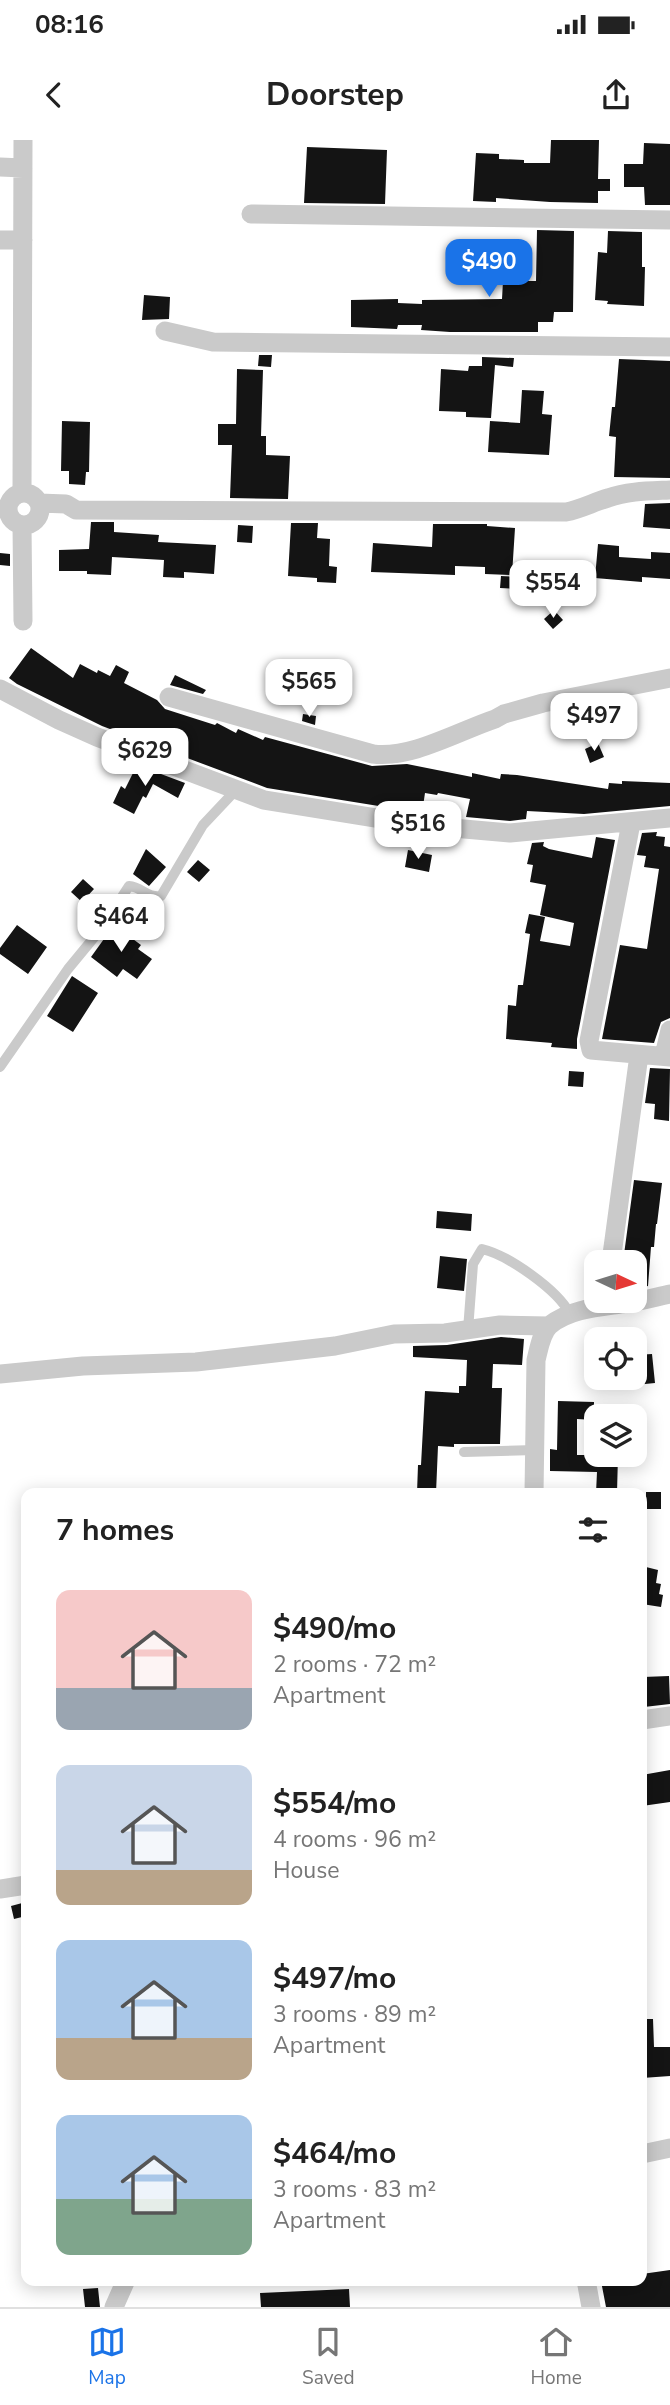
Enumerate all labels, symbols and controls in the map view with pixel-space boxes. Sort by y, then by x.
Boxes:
text: 08:16 [35,7,104,42]
text: Doorstep [266,73,404,116]
icon: back [35,76,73,114]
icon: share [597,76,635,114]
pin: $490 [448,240,530,299]
text: $490 [461,246,517,277]
pin: $554 [512,560,594,620]
text: $554 [525,567,581,598]
pin: $565 [268,660,350,719]
text: $565 [281,666,337,697]
pin: $497 [553,694,635,753]
text: $497 [566,700,622,731]
pin: $629 [104,728,186,788]
text: $629 [117,735,173,766]
pin: $516 [377,802,459,861]
text: $516 [390,808,446,839]
pin: $464 [80,894,162,954]
text: $464 [93,901,149,932]
north arrow [584,1250,648,1312]
map controls [584,1250,647,1467]
button: locate [584,1327,647,1390]
button: layers [584,1404,647,1467]
text: 7 homes [56,1510,174,1551]
icon: filters [574,1511,612,1549]
text: $490/mo [273,1608,396,1649]
icon: home [112,1618,196,1702]
text: 2 rooms · 72 m² [273,1649,436,1680]
text: Apartment [273,1680,385,1711]
text: $554/mo [273,1783,396,1824]
icon: home [112,1793,196,1877]
text: 4 rooms · 96 m² [273,1824,436,1855]
text: House [273,1855,340,1886]
text: $497/mo [273,1958,396,1999]
icon: home [112,1968,196,2052]
text: 3 rooms · 89 m² [273,1999,436,2030]
text: Apartment [273,2030,385,2061]
text: $464/mo [273,2133,396,2174]
icon: home [112,2143,196,2227]
text: 3 rooms · 83 m² [273,2174,436,2205]
text: Apartment [273,2205,385,2236]
tab: Map [88,2323,126,2391]
tab: Saved [302,2323,355,2391]
tab: Home [531,2323,582,2391]

